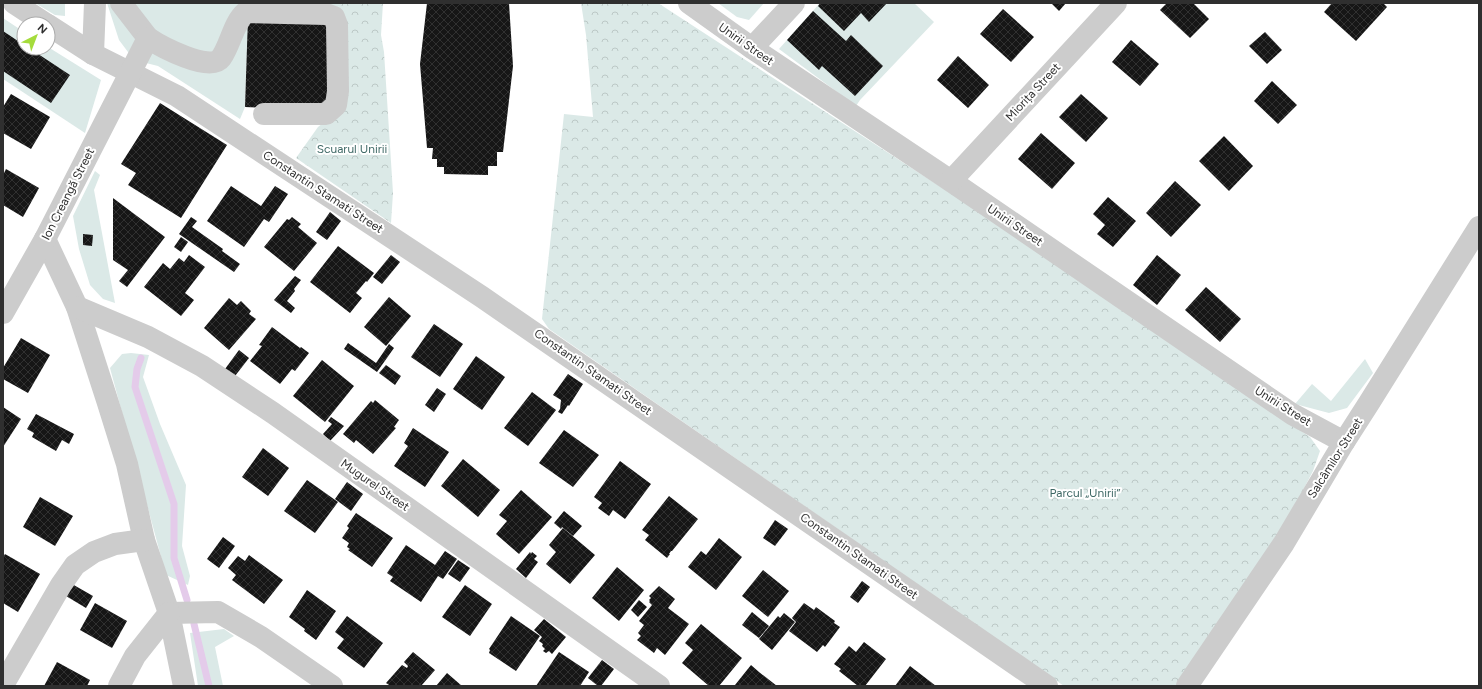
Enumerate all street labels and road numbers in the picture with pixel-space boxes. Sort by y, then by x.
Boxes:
street label: Unirii Street [716,20,777,68]
street label: Miorița Street [1003,60,1064,124]
street label: Ion Creangă Street [39,145,98,242]
street label: Constantin Stamati Street [260,148,386,236]
street label: Unirii Street [984,201,1046,249]
street label: Constantin Stamati Street [531,326,655,418]
street label: Unirii Street [1252,383,1314,429]
street label: Salcâmilor Street [1305,415,1366,501]
street label: Mugurel Street [338,456,412,514]
street label: Constantin Stamati Street [797,510,921,602]

